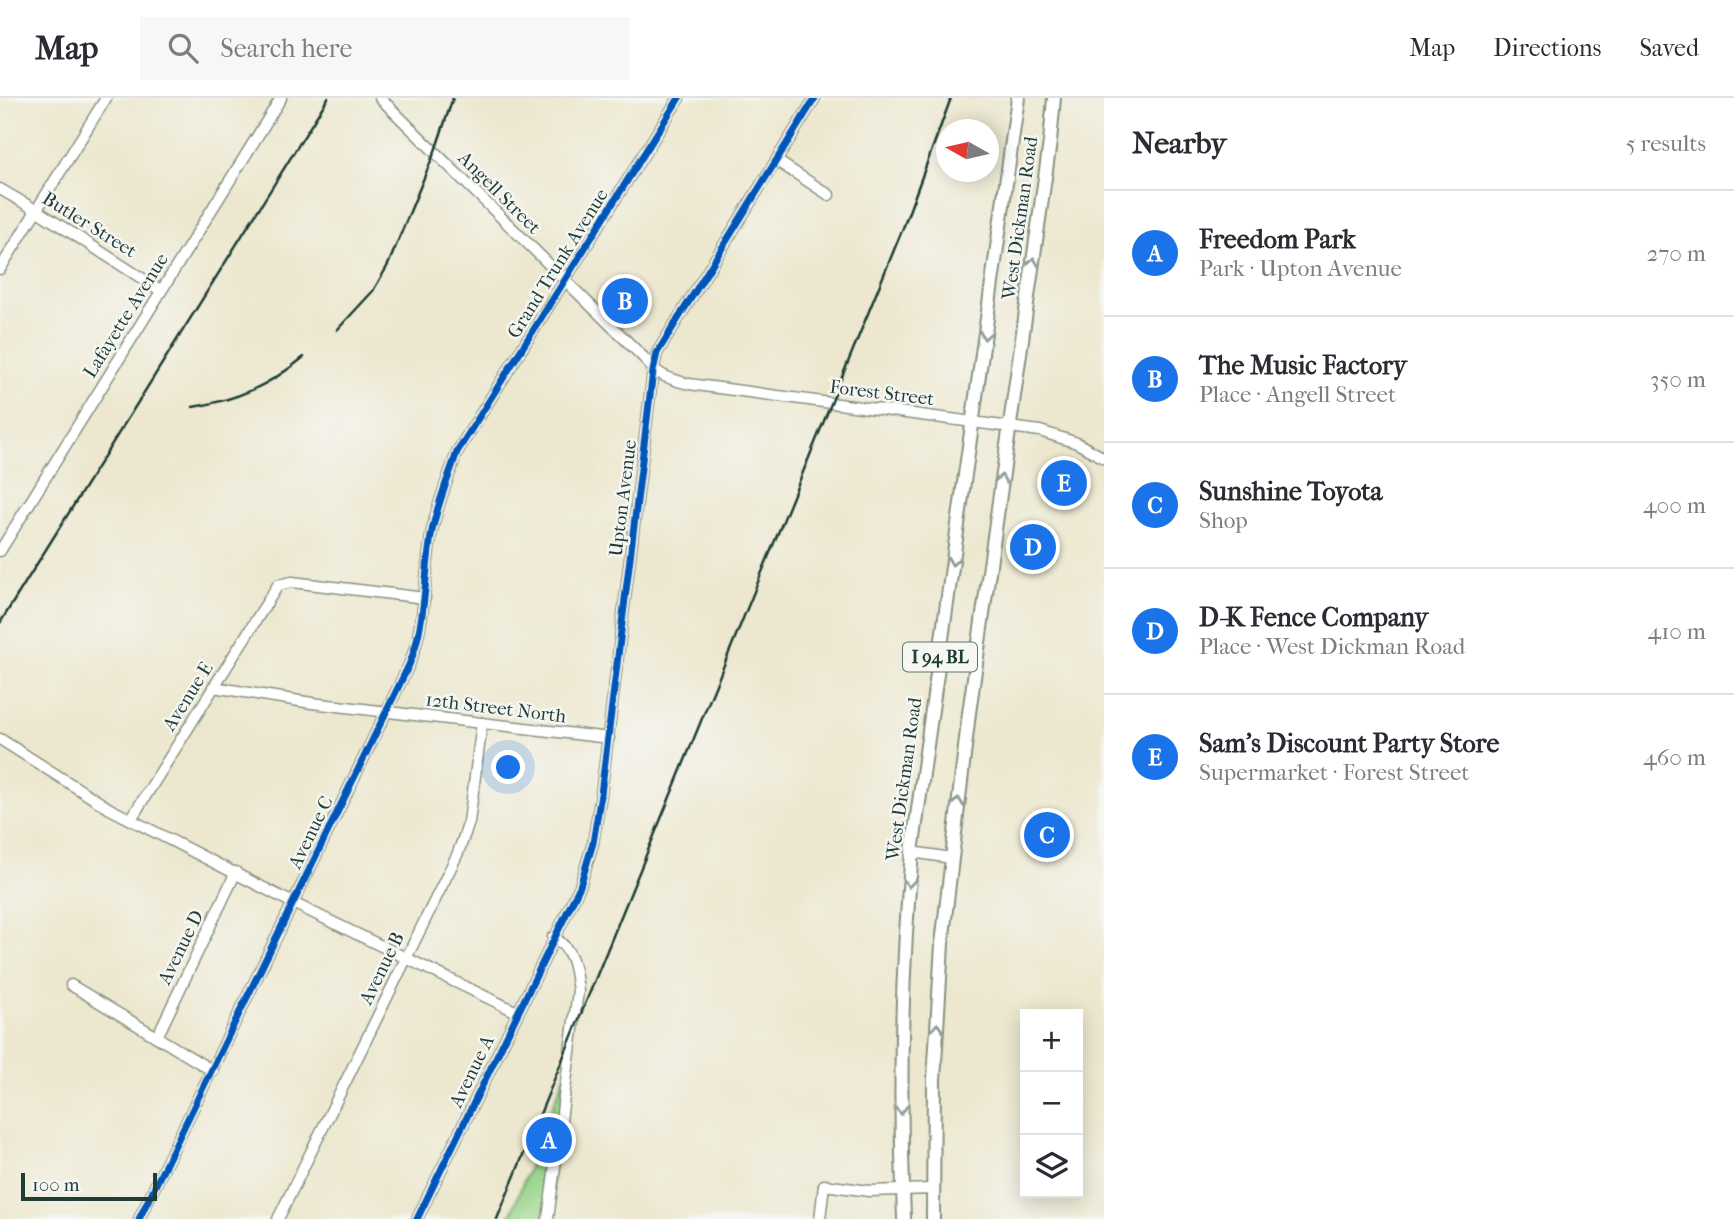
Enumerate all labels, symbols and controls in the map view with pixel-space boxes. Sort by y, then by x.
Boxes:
search box [140,17,630,80]
text: Map [35,29,98,68]
icon: search [164,29,202,67]
text: Search here [220,33,352,64]
text: Map [1409,34,1455,62]
text: Directions [1493,34,1601,62]
text: Saved [1639,34,1699,62]
north arrow [936,119,999,182]
text: Nearby [1132,126,1227,161]
text: 5 results [1626,130,1706,157]
street label: West Dickman Road [997,134,1042,302]
street label: Angell Street [453,146,545,239]
street label: Grand Trunk Avenue [503,185,613,342]
street label: Butler Street [38,187,141,263]
text: Freedom Park [1199,224,1356,255]
text: A [1148,240,1162,267]
text: 270 m [1646,240,1706,267]
street label: Lafayette Avenue [79,249,173,382]
text: Park · Upton Avenue [1199,255,1402,282]
one-way arrow [1025,256,1040,267]
pin: B [602,275,648,327]
one-way arrow [978,330,993,341]
text: The Music Factory [1199,350,1407,381]
text: B [1148,366,1162,393]
text: 350 m [1650,366,1706,393]
street label: Forest Street [828,376,936,410]
text: Place · Angell Street [1199,381,1396,408]
street label: Upton Avenue [605,438,641,558]
pin: E [1041,457,1087,509]
one-way arrow [994,473,1009,485]
text: Sunshine Toyota [1199,476,1383,507]
text: C [1147,492,1163,519]
text: 400 m [1643,492,1706,519]
text: Shop [1199,507,1248,534]
pin: D [1010,521,1056,573]
one-way arrow [946,555,961,567]
text: D-K Fence Company [1199,602,1428,633]
text: D [1146,618,1164,645]
text: 410 m [1648,618,1706,645]
text: Place · West Dickman Road [1199,633,1465,660]
road number: I 94 BL [903,642,977,672]
street label: Avenue E [158,658,218,736]
street label: 12th Street North [424,688,568,728]
street label: West Dickman Road [881,695,926,863]
text: Sam's Discount Party Store [1199,728,1499,759]
text: E [1148,744,1162,771]
text: 460 m [1643,744,1706,771]
your location [491,750,525,784]
text: Supermarket · Forest Street [1199,759,1469,786]
street label: Avenue C [283,792,338,873]
one-way arrow [951,796,966,808]
pin: C [1024,809,1070,861]
one-way arrow [902,878,917,889]
street label: Avenue D [153,907,208,989]
street label: Avenue B [355,929,409,1009]
map controls [1020,1009,1083,1198]
button: + [1020,1009,1083,1072]
one-way arrow [929,1023,944,1034]
street label: Avenue A [445,1031,499,1112]
button: − [1020,1072,1083,1135]
one-way arrow [893,1105,908,1116]
pin: A [526,1114,572,1166]
button: layers [1020,1135,1083,1198]
scale bar [21,1170,158,1202]
text: 100 m [32,1174,80,1196]

